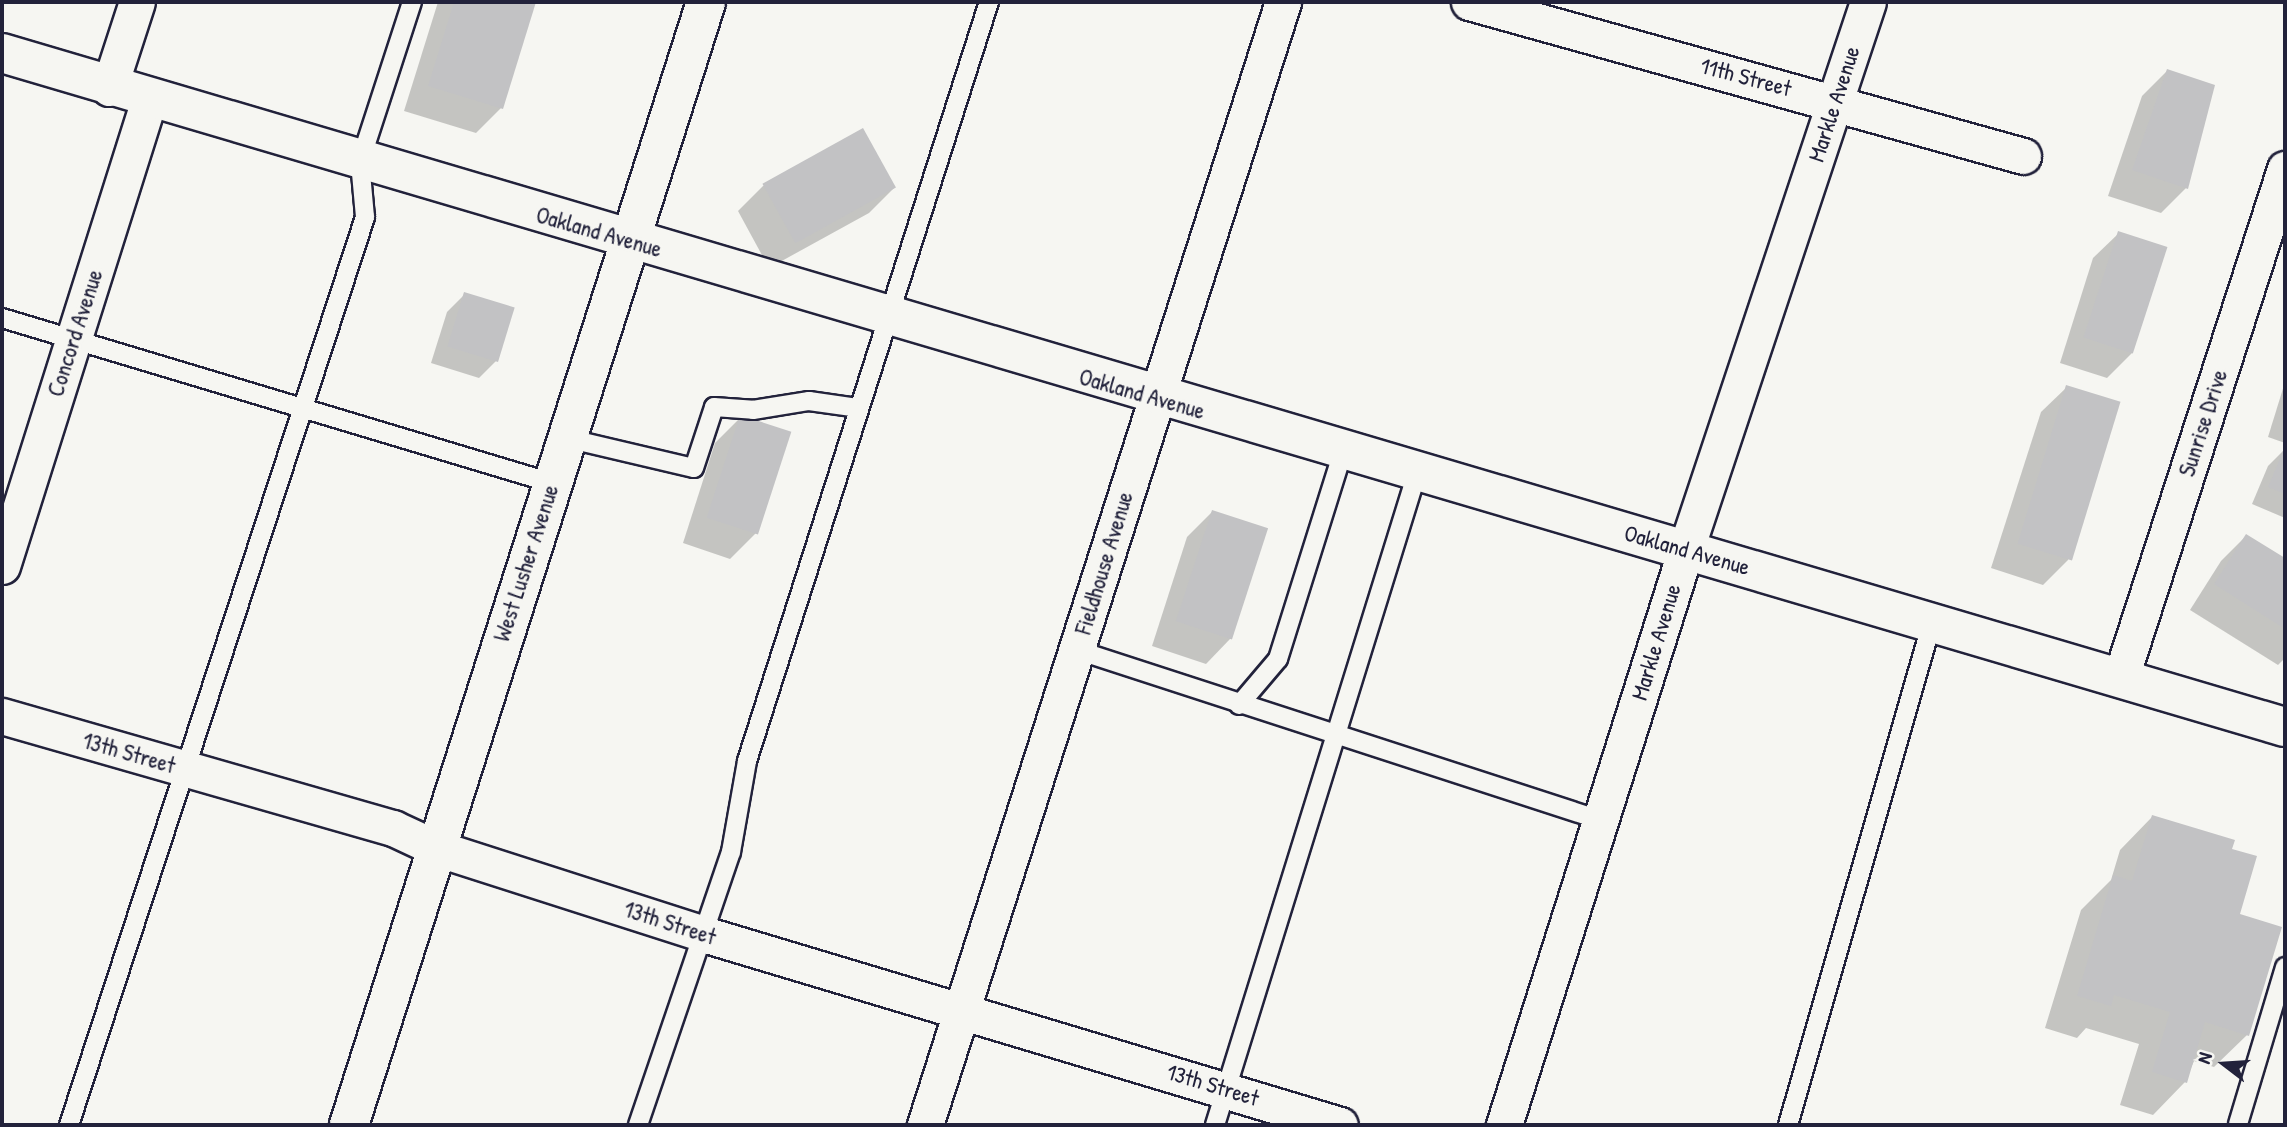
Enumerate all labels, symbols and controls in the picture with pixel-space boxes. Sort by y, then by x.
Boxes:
street label: Markle Avenue [1802,43,1866,165]
street label: 11th Street [1697,52,1795,102]
street label: Oakland Avenue [533,201,665,263]
street label: Concord Avenue [41,266,109,400]
street label: Oakland Avenue [1076,363,1208,425]
street label: Sunrise Drive [2173,366,2233,480]
street label: West Lusher Avenue [488,481,564,645]
street label: Fieldhouse Avenue [1069,488,1139,638]
street label: Oakland Avenue [1621,519,1753,581]
street label: Markle Avenue [1625,581,1687,703]
street label: 13th Street [80,727,178,779]
street label: 13th Street [621,895,719,951]
north arrow [2189,1029,2259,1099]
text: N [2190,1049,2218,1067]
street label: 13th Street [1164,1058,1262,1112]

